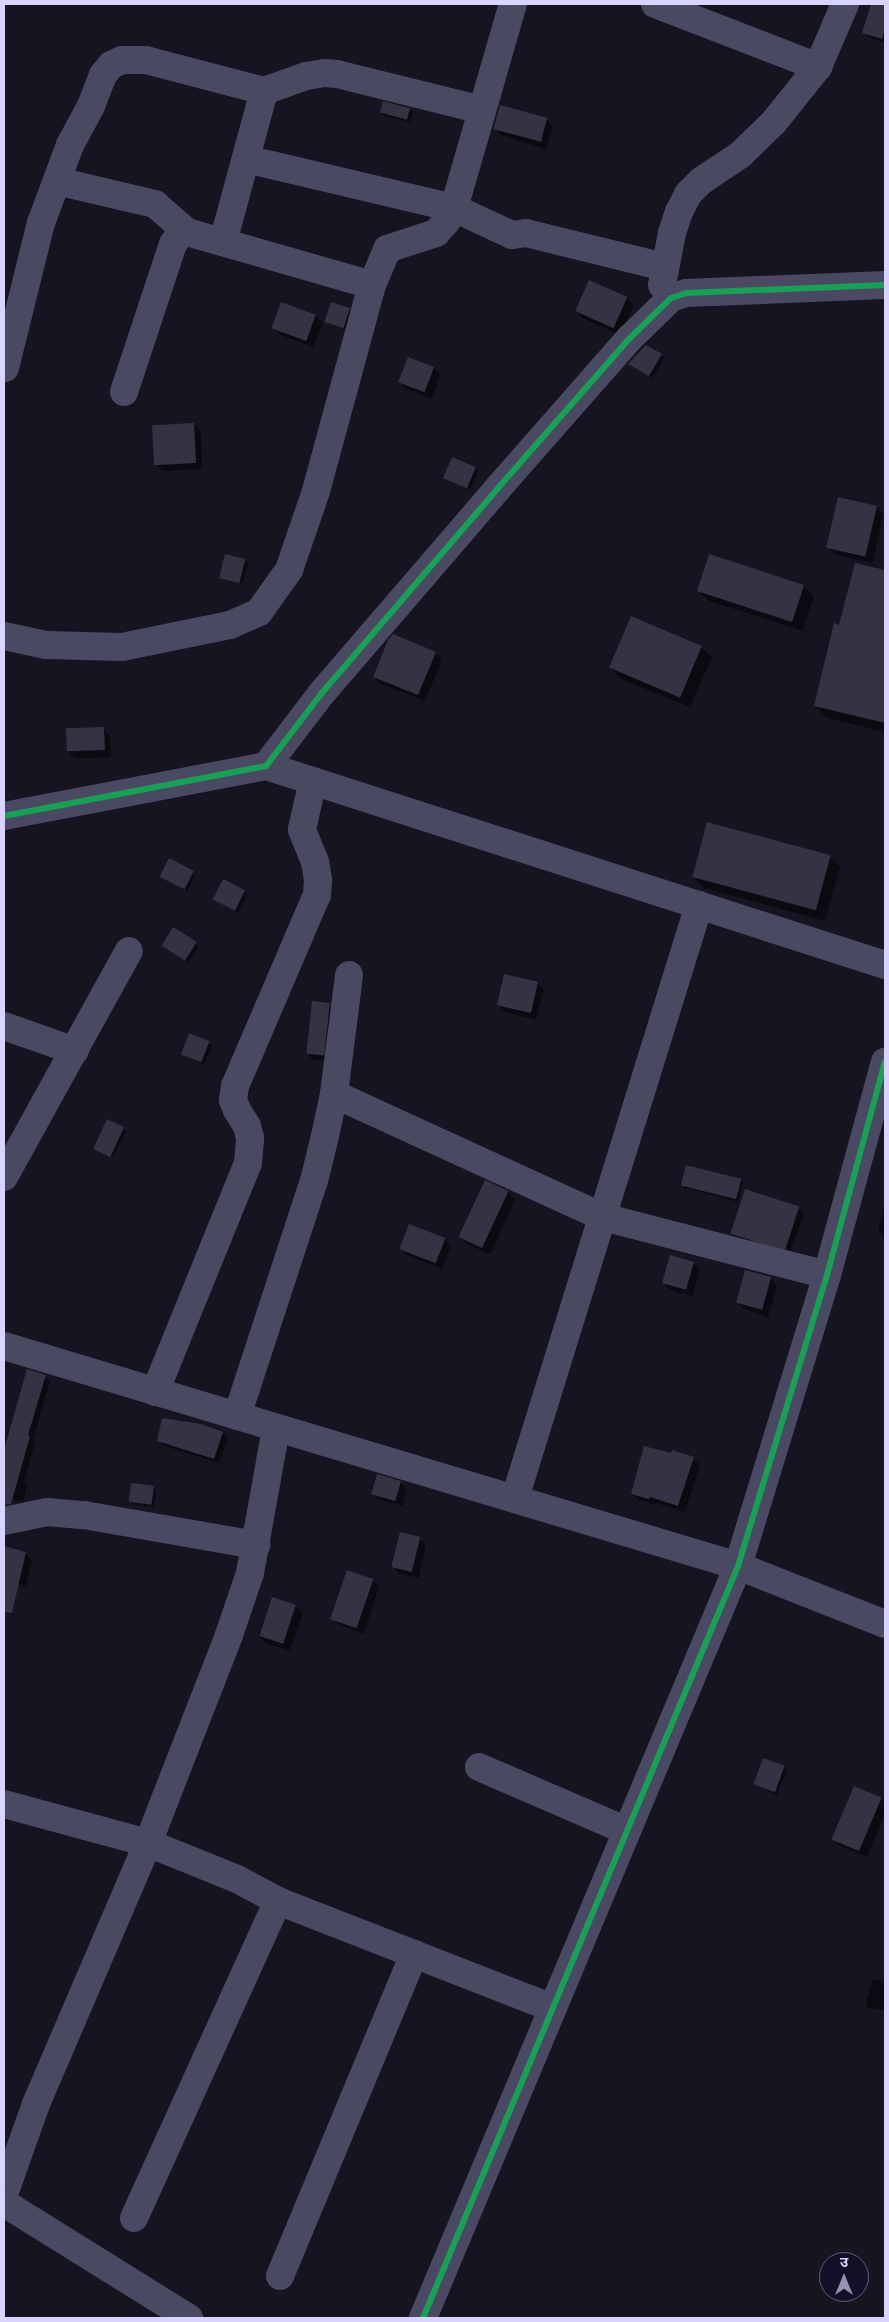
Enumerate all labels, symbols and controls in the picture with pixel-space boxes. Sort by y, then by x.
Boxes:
north arrow [819,2252,869,2302]
text: उ [840,2254,848,2271]

